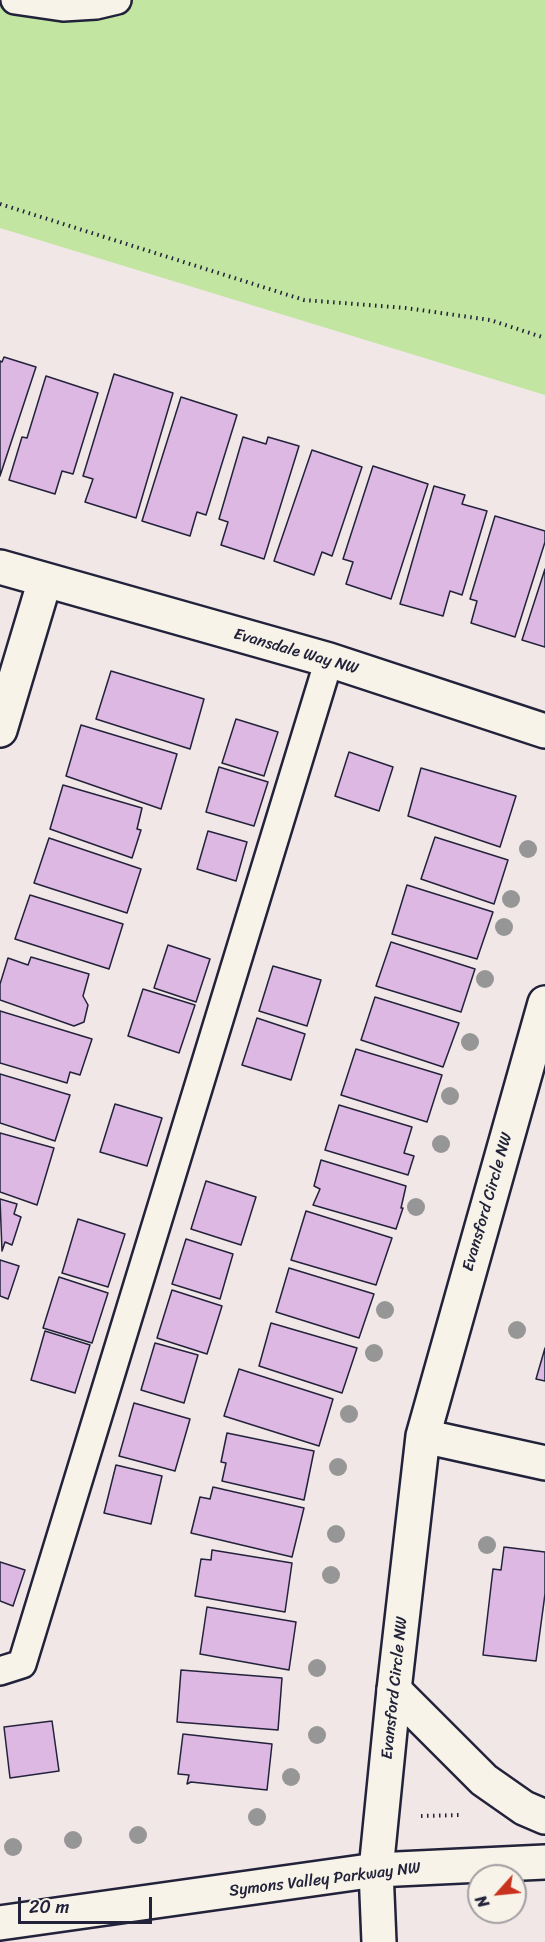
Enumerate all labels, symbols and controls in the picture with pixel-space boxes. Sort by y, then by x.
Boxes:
street label: Evansdale Way NW [231,625,361,679]
street label: Evansford Circle NW [459,1130,517,1274]
street label: Evansford Circle NW [378,1616,412,1760]
street label: Symons Valley Parkway NW [228,1859,422,1901]
north arrow [467,1864,527,1924]
scale bar [21,1885,154,1923]
text: N [467,1890,498,1913]
text: 20 m [29,1891,69,1923]

